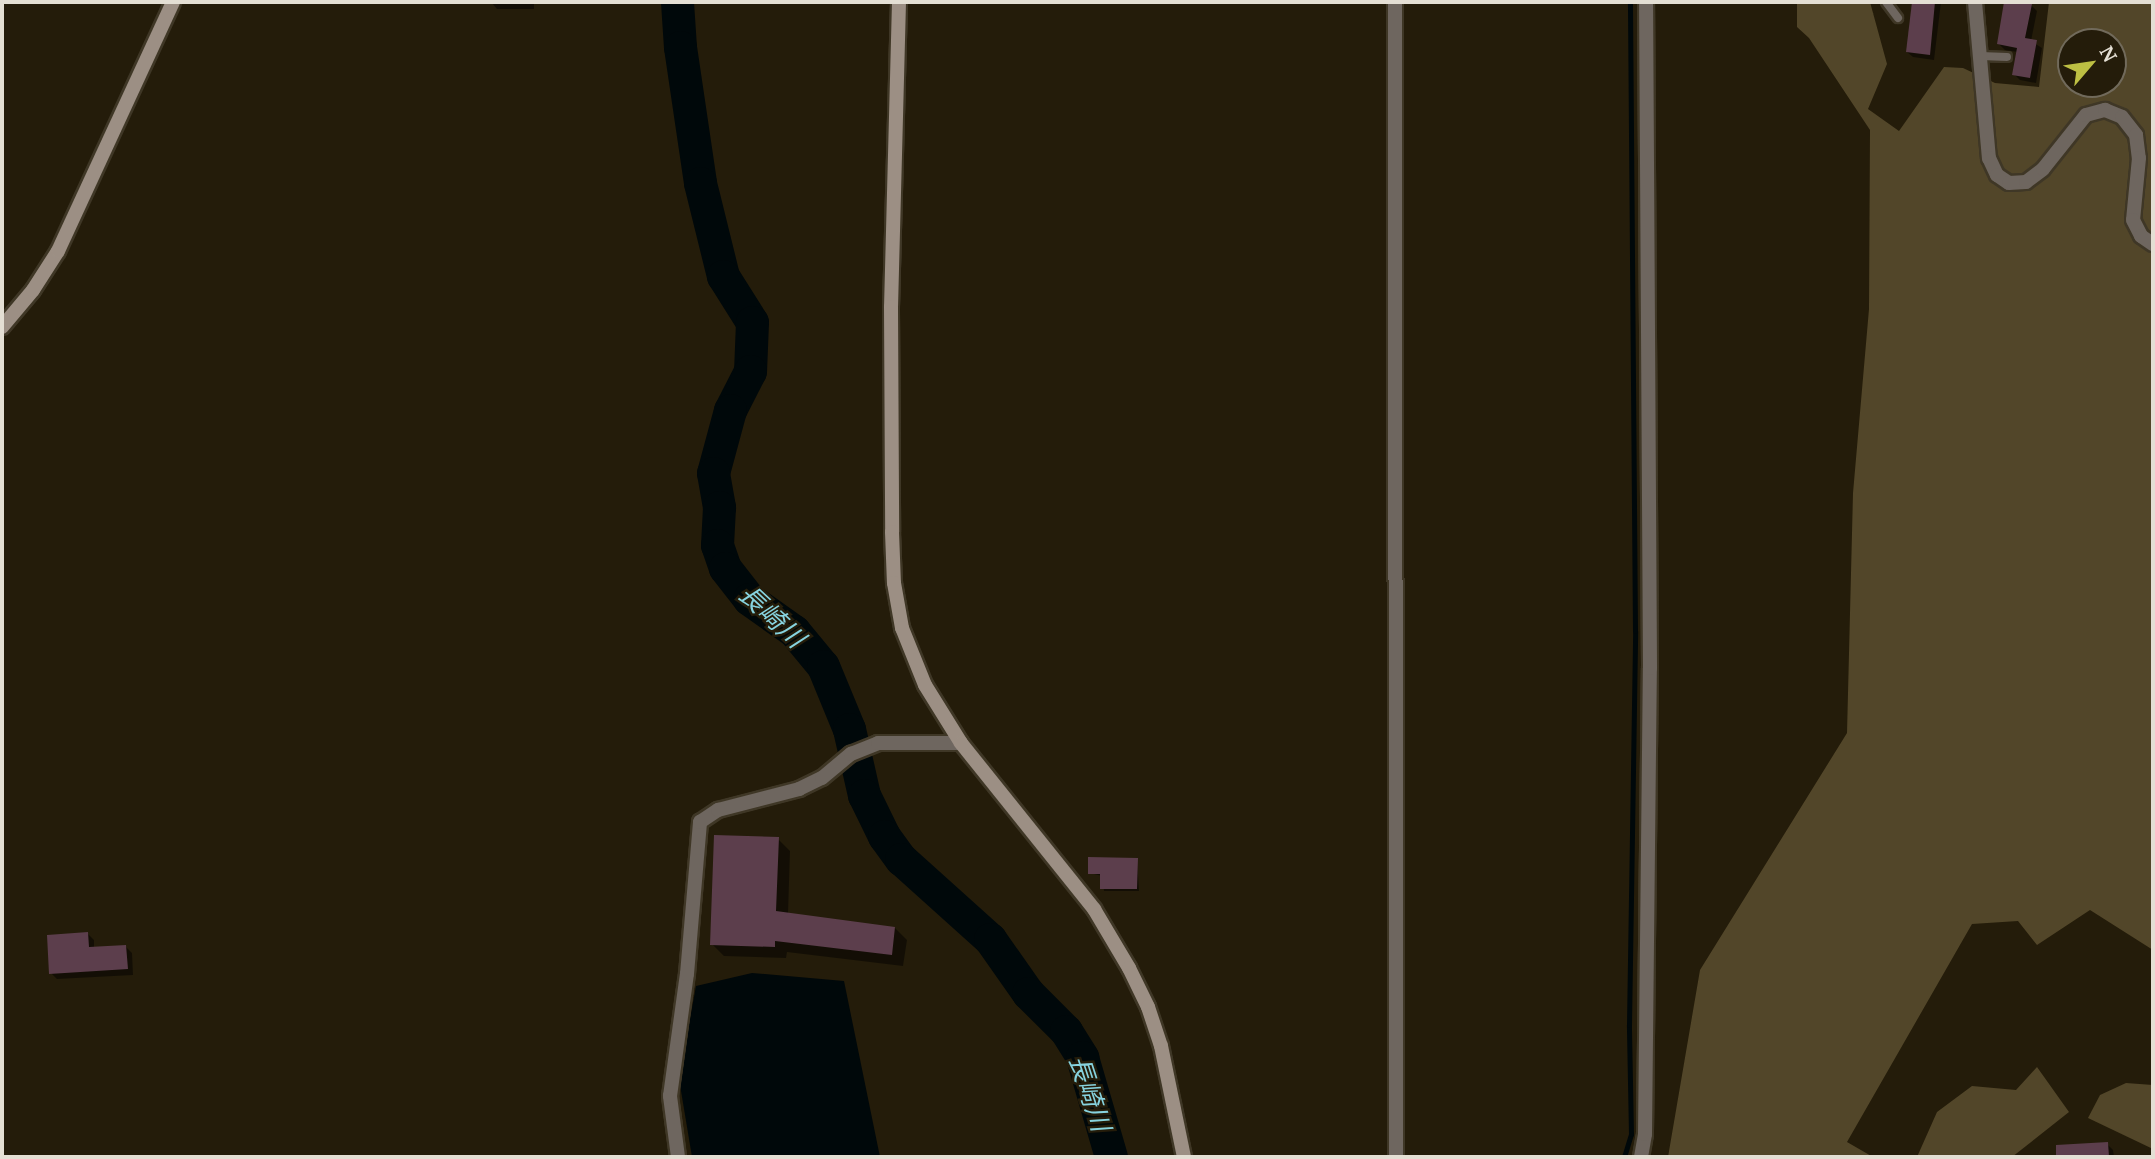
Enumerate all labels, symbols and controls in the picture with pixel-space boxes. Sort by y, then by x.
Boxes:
north arrow [2057,28,2127,98]
text: N [2095,41,2123,66]
water label: 長崎川 [733,578,811,654]
water label: 長崎川 [1063,1051,1117,1135]

